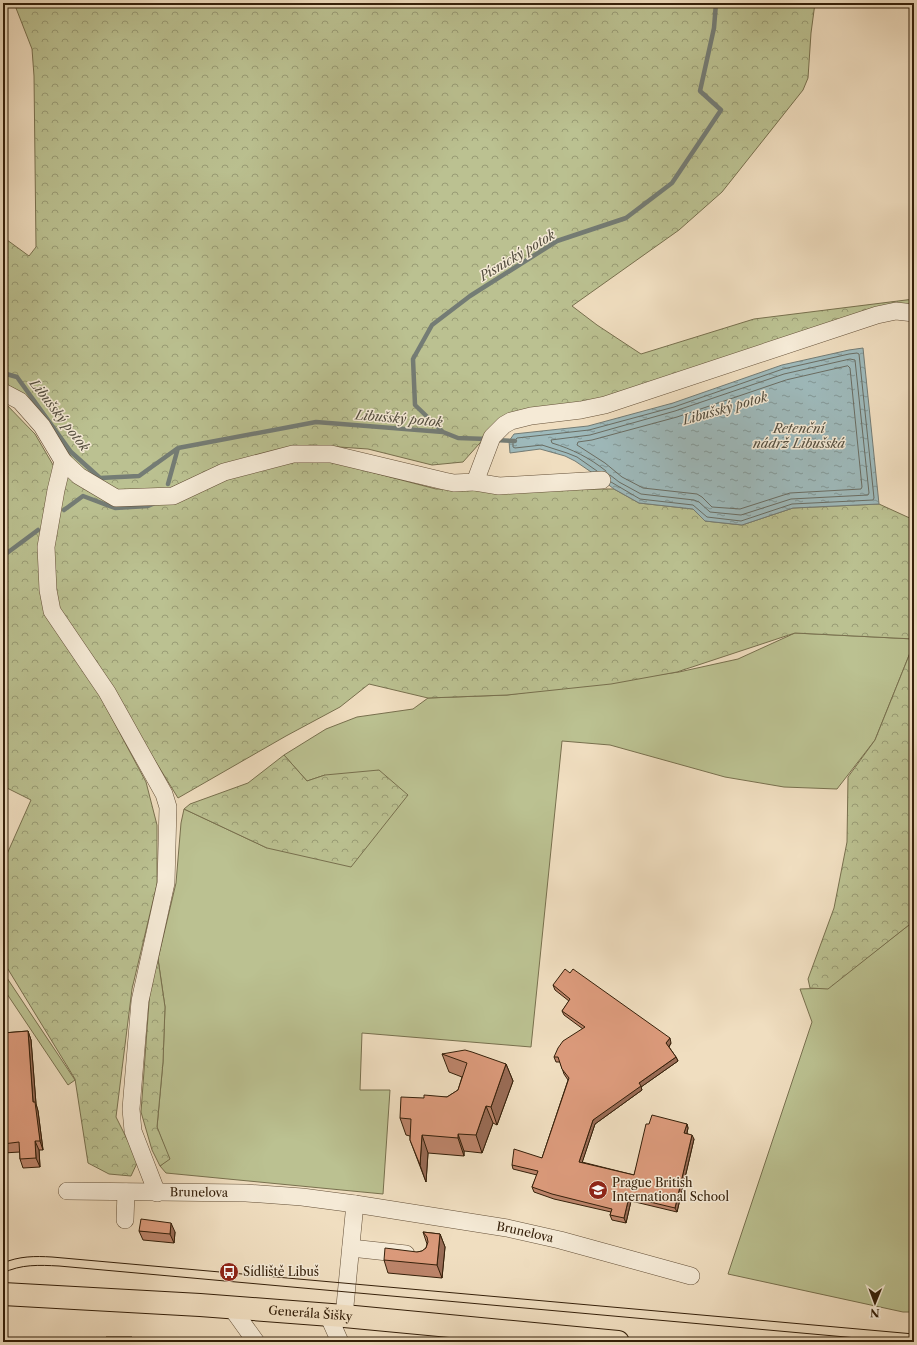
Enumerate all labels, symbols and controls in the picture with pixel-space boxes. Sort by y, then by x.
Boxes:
water label: Písnický potok [475,226,558,284]
water label: Libušský potok [26,375,93,455]
water label: Libušský potok [680,388,769,428]
water label: Libušský potok [354,406,444,430]
water label: Retenční nádrž Libušská [752,420,845,451]
place label: Prague British International School [612,1175,729,1204]
school or university icon: Prague British International School [587,1179,609,1201]
street label: Brunelova [170,1184,229,1200]
street label: Brunelova [495,1218,556,1245]
bus stop icon: Sídliště Libuš [218,1261,240,1283]
place label: Sídliště Libuš [243,1264,319,1279]
north arrow [855,1283,895,1323]
street label: Generála Šišky [268,1302,354,1324]
text: N [869,1306,880,1320]

